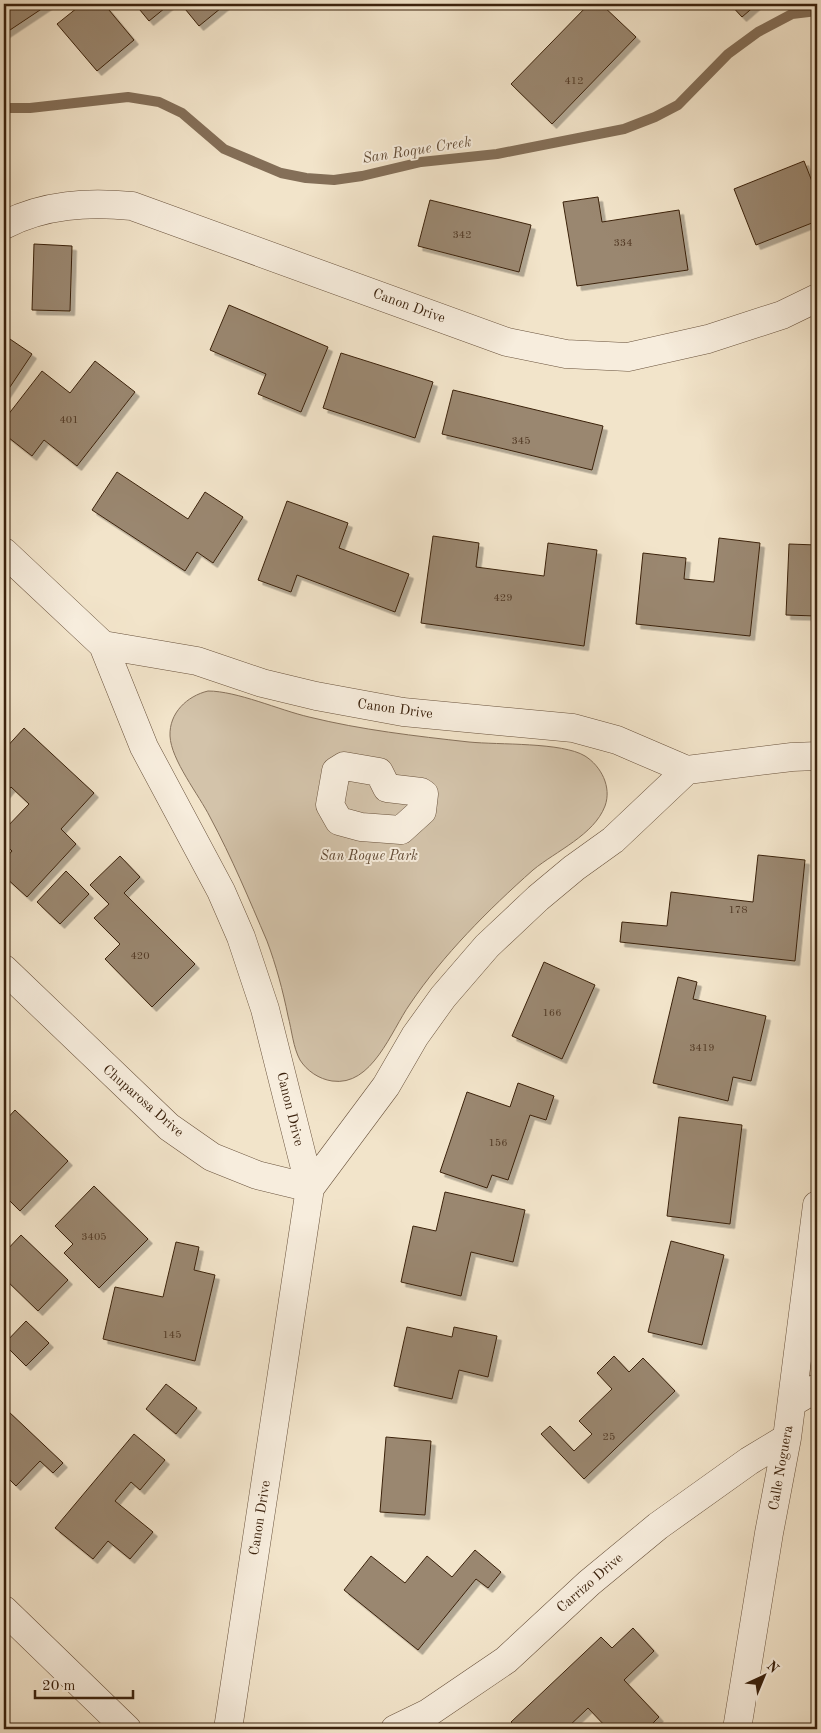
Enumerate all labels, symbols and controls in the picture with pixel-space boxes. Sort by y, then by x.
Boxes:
house number: 412 [564,76,584,87]
water label: San Roque Creek [361,135,473,167]
house number: 342 [452,230,472,241]
house number: 334 [613,238,633,249]
street label: Canon Drive [371,286,447,326]
house number: 401 [59,415,79,426]
house number: 345 [511,436,531,447]
house number: 429 [493,593,513,604]
street label: Canon Drive [356,697,434,721]
park label: San Roque Park [320,849,418,864]
house number: 178 [728,905,748,916]
house number: 420 [130,951,150,962]
house number: 166 [542,1008,562,1019]
house number: 3419 [689,1043,715,1054]
street label: Chuparosa Drive [100,1062,186,1140]
street label: Canon Drive [274,1070,306,1148]
house number: 156 [488,1138,508,1149]
house number: 3405 [81,1232,107,1243]
house number: 145 [162,1330,182,1341]
street label: Calle Noguera [767,1424,795,1512]
house number: 25 [603,1432,615,1443]
street label: Canon Drive [247,1479,273,1557]
street label: Carrizo Drive [554,1551,626,1615]
north arrow [738,1650,788,1700]
text: N [764,1659,781,1676]
scale bar [35,1668,132,1700]
text: 20 m [42,1679,76,1694]

